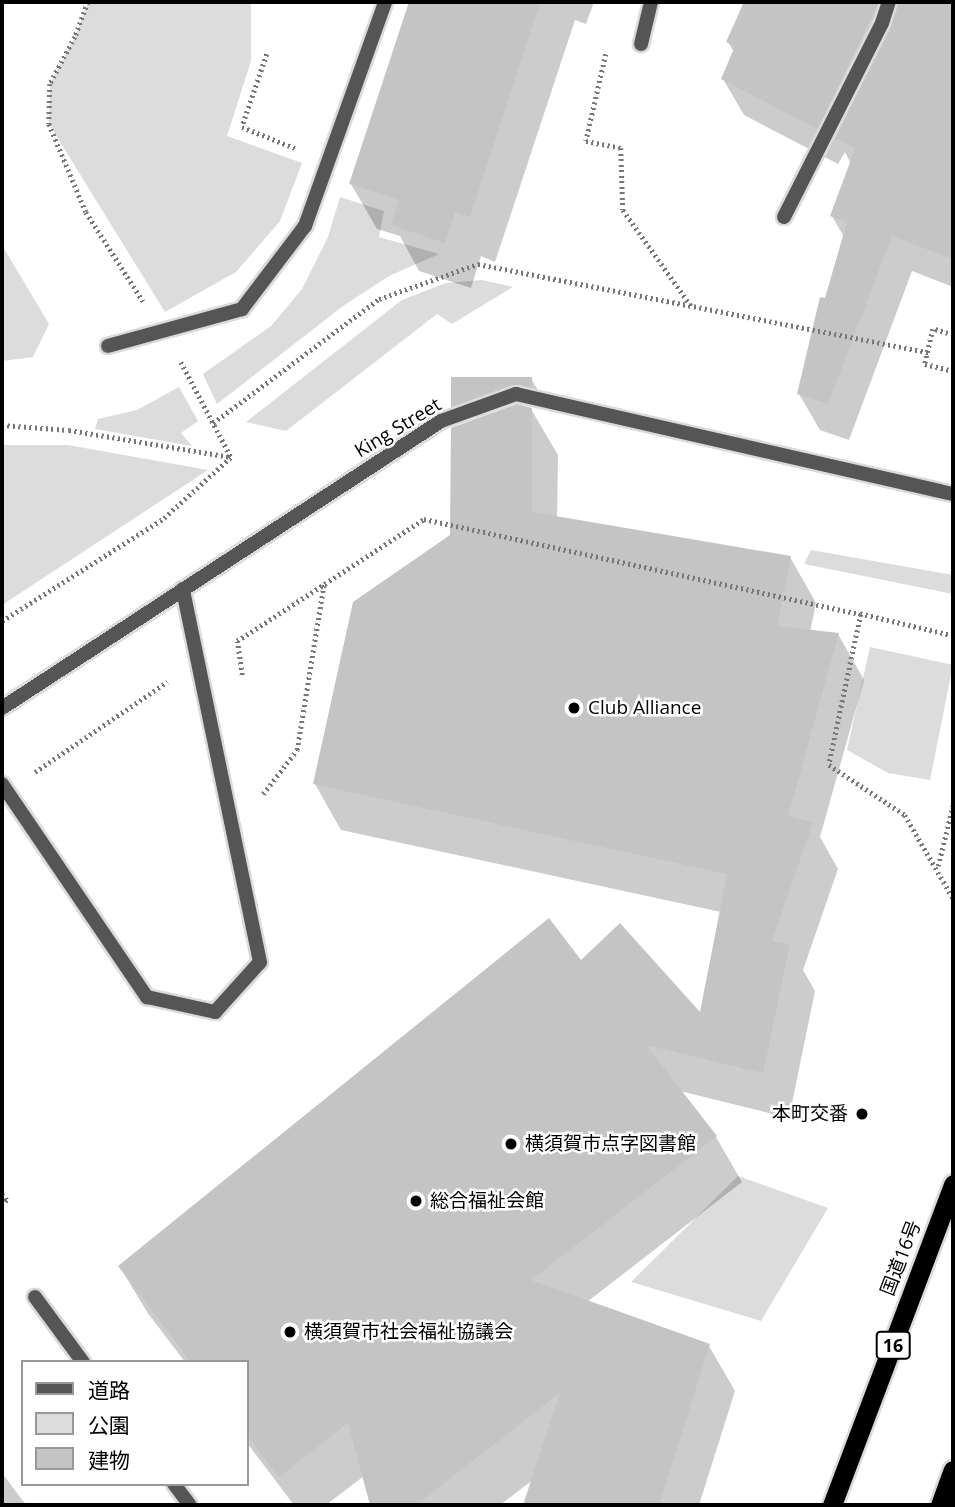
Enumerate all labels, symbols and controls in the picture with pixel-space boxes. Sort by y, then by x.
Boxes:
street label: King Street [351,393,445,463]
place label: Club Alliance [588,697,701,719]
marker: Club Alliance [566,700,582,716]
place label: 本町交番 [772,1103,848,1125]
marker: 本町交番 [854,1106,870,1122]
place label: 横須賀市点字図書館 [525,1133,696,1155]
marker: 横須賀市点字図書館 [503,1136,519,1152]
place label: 総合福祉会館 [430,1190,544,1212]
marker: 総合福祉会館 [408,1193,424,1209]
street label: 国道16号 [876,1217,926,1299]
place label: 横須賀市社会福祉協議会 [304,1321,513,1343]
marker: 横須賀市社会福祉協議会 [282,1324,298,1340]
road number: 16 [876,1330,910,1360]
legend [21,1360,248,1486]
text: 道路 [88,1376,130,1404]
text: 公園 [88,1411,130,1439]
text: 建物 [88,1446,130,1474]

